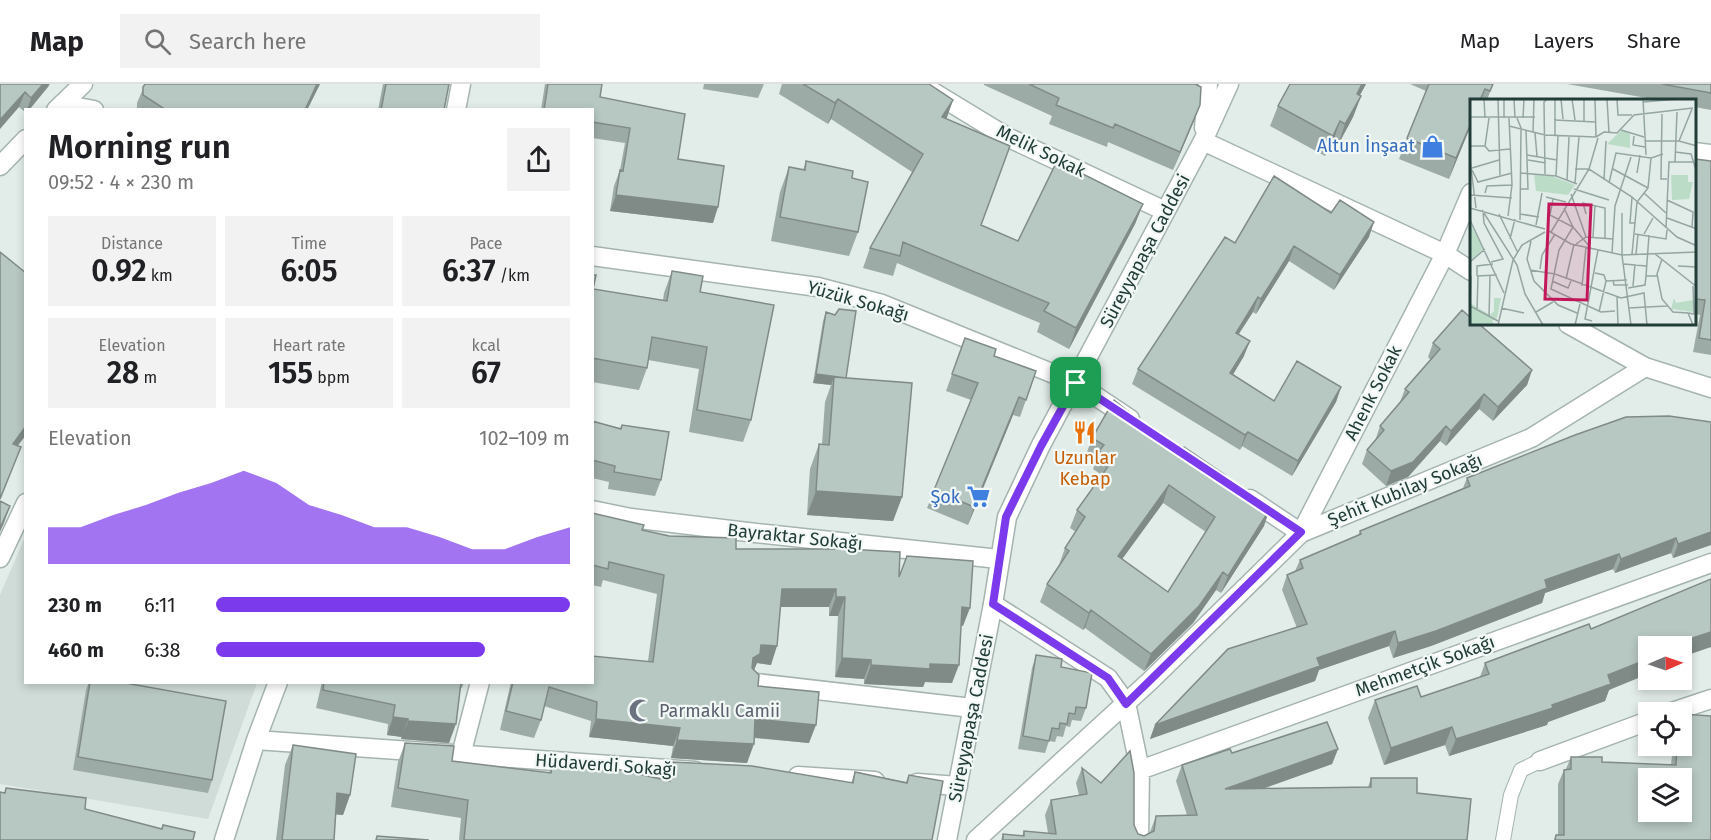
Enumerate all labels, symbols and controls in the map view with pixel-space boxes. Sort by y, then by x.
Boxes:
search box [120,14,540,68]
text: Map [30,25,84,58]
icon: search [141,25,174,58]
text: Search here [189,28,307,55]
text: Map [1460,28,1500,54]
text: Layers [1533,28,1594,54]
text: Share [1627,28,1681,54]
inset map [1470,99,1696,326]
street label: Melik Sokak [993,120,1090,182]
text: Morning run [48,127,231,167]
button: share [507,128,570,191]
shop icon: Altun İnşaat [1420,133,1446,159]
place label: Altun İnşaat [1317,135,1415,157]
text: 09:52 · 4 × 230 m [48,170,194,194]
street label: Süreyyapaşa Caddesi [1095,170,1195,332]
text: Distance [101,234,163,253]
text: Time [291,234,327,253]
text: Pace [469,234,503,253]
text: 0.92 [91,253,147,289]
text: 6:05 [280,253,338,289]
text: 6:37 [442,253,496,289]
text: km [147,266,173,285]
text: /km [496,266,530,285]
street label: Yüzük Sokağı [805,276,911,326]
text: Elevation [98,336,166,355]
text: Heart rate [273,336,345,355]
text: kcal [472,336,500,355]
street label: Ahenk Sokak [1340,341,1407,444]
text: 28 [107,355,139,391]
text: 155 [268,355,313,391]
text: 67 [471,355,501,391]
pin [1050,357,1101,408]
icon: arrive [1059,366,1092,399]
text: m [139,368,157,387]
text: bpm [313,368,350,387]
restaurant icon: Uzunlar Kebap [1072,419,1098,445]
text: Elevation [48,426,132,450]
text: 102–109 m [479,426,570,450]
place label: Uzunlar Kebap [1054,447,1116,490]
street label: Şehit Kubilay Sokağı [1324,449,1486,531]
supermarket icon: Şok [965,484,991,510]
place label: Şok [930,486,961,508]
street label: Bayraktar Sokağı [726,519,864,555]
text: 230 m [48,593,102,617]
text: 6:11 [144,593,176,617]
street label: Mehmetçik Sokağı [1352,631,1498,701]
street label: Süreyyapaşa Caddesi [944,632,998,804]
north arrow [1638,636,1692,690]
map controls [1638,636,1692,822]
text: 460 m [48,638,104,662]
text: 6:38 [144,638,181,662]
mosque icon: Parmaklı Camii [628,698,654,724]
place label: Parmaklı Camii [659,700,780,722]
button: locate [1638,702,1692,756]
street label: Hüdaverdi Sokağı [534,749,678,781]
button: layers [1638,768,1692,822]

